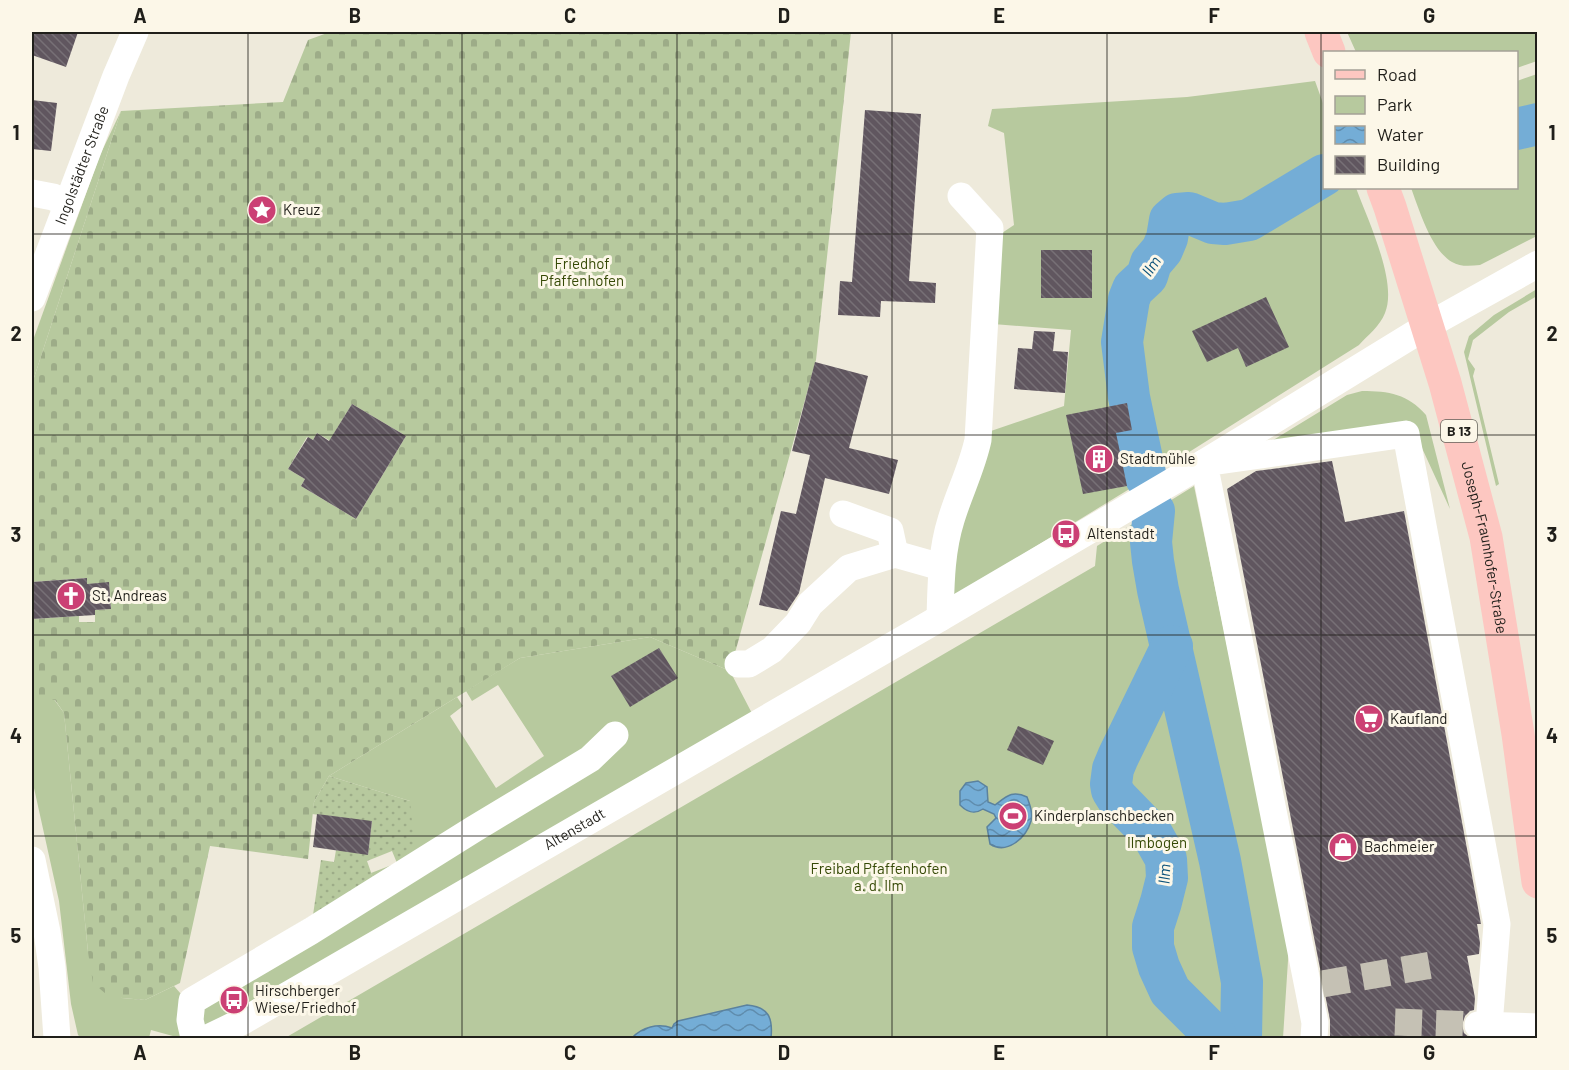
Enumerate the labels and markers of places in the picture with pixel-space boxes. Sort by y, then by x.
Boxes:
place icon: Kreuz [246,194,278,226]
place label: Kreuz [283,200,321,218]
building icon: Stadtmühle [1083,443,1115,475]
place label: Stadtmühle [1120,449,1196,467]
bus stop icon: Altenstadt [1050,518,1082,550]
place label: Altenstadt [1087,524,1155,542]
church icon: St. Andreas [55,580,87,612]
place label: St. Andreas [92,586,167,604]
supermarket icon: Kaufland [1353,703,1385,735]
place label: Kaufland [1390,709,1448,727]
sports icon: Kinderplanschbecken [997,800,1029,832]
place label: Kinderplanschbecken [1034,806,1174,824]
shop icon: Bachmeier [1327,831,1359,863]
place label: Bachmeier [1364,837,1435,855]
place label: Hirschberger Wiese/Friedhof [255,981,356,1016]
bus stop icon: Hirschberger Wiese/Friedhof [218,984,250,1016]

